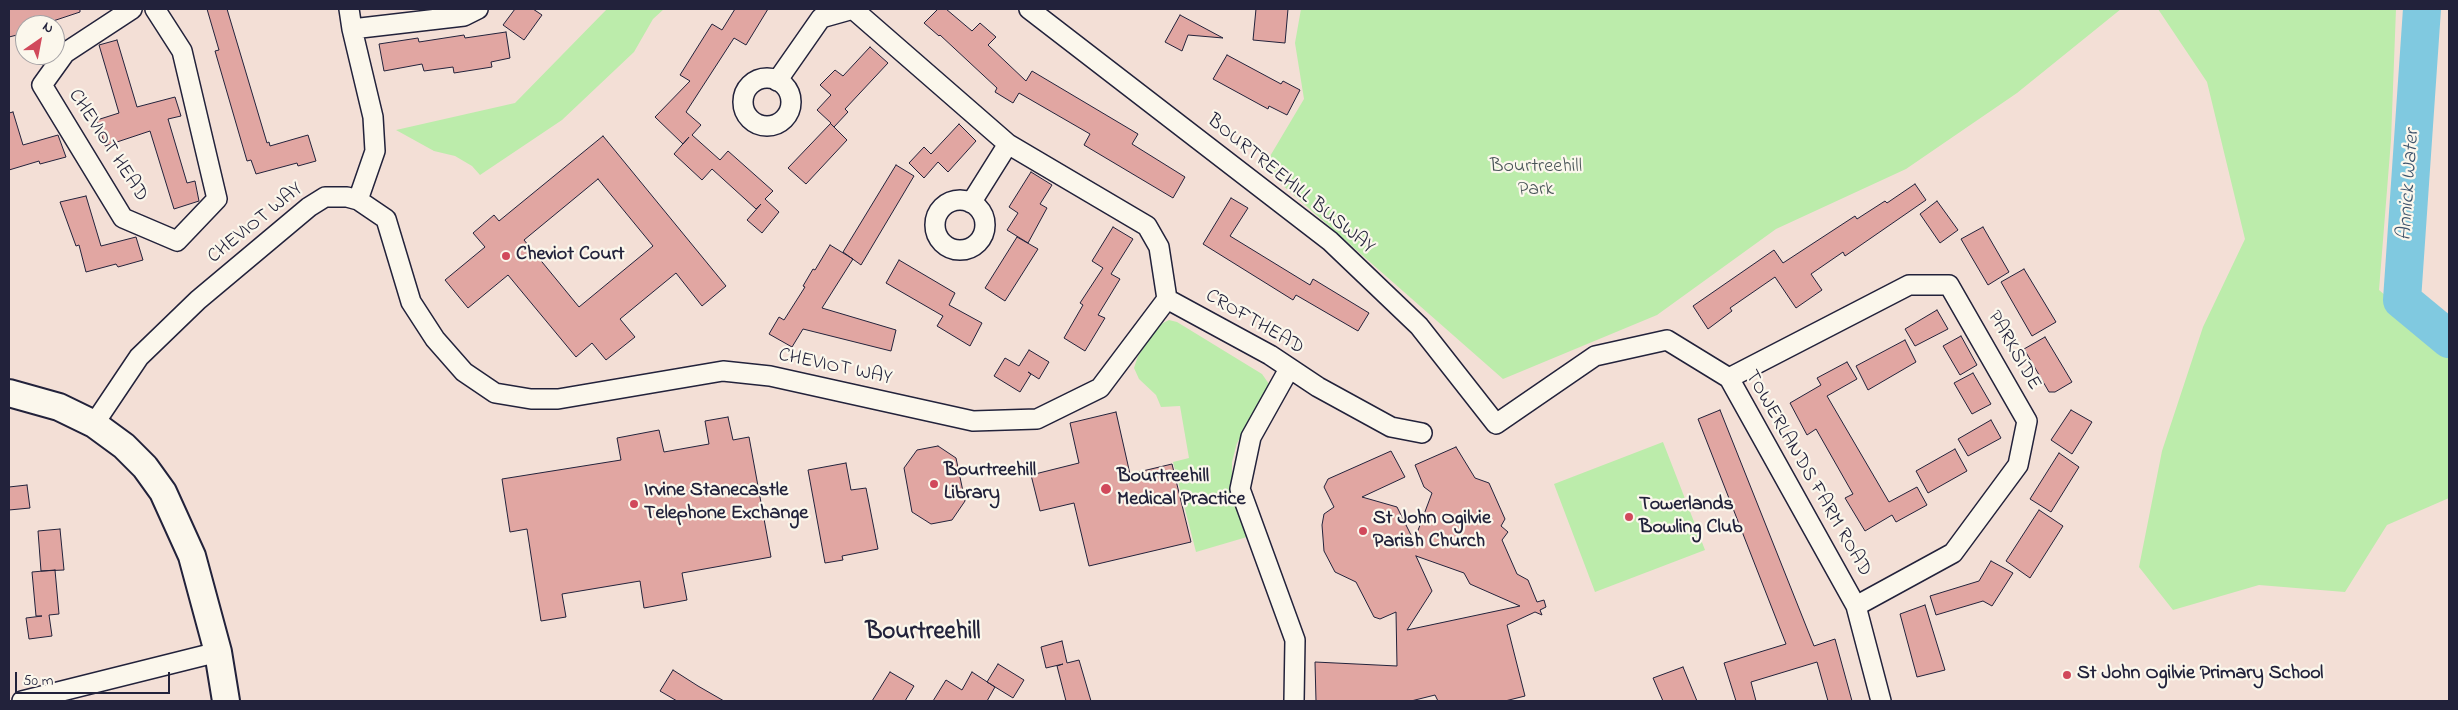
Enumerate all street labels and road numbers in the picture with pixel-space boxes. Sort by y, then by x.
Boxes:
street label: CHEVIOT HEAD [62,85,152,207]
street label: BOURTREEHILL BUSWAY [1201,110,1379,260]
street label: CHEVIOT WAY [204,178,308,270]
street label: CROFTHEAD [1200,285,1308,361]
street label: PARKSIDE [1981,307,2045,395]
street label: CHEVIOT WAY [776,344,894,392]
street label: TOWERLANDS FARM ROAD [1738,367,1876,581]

